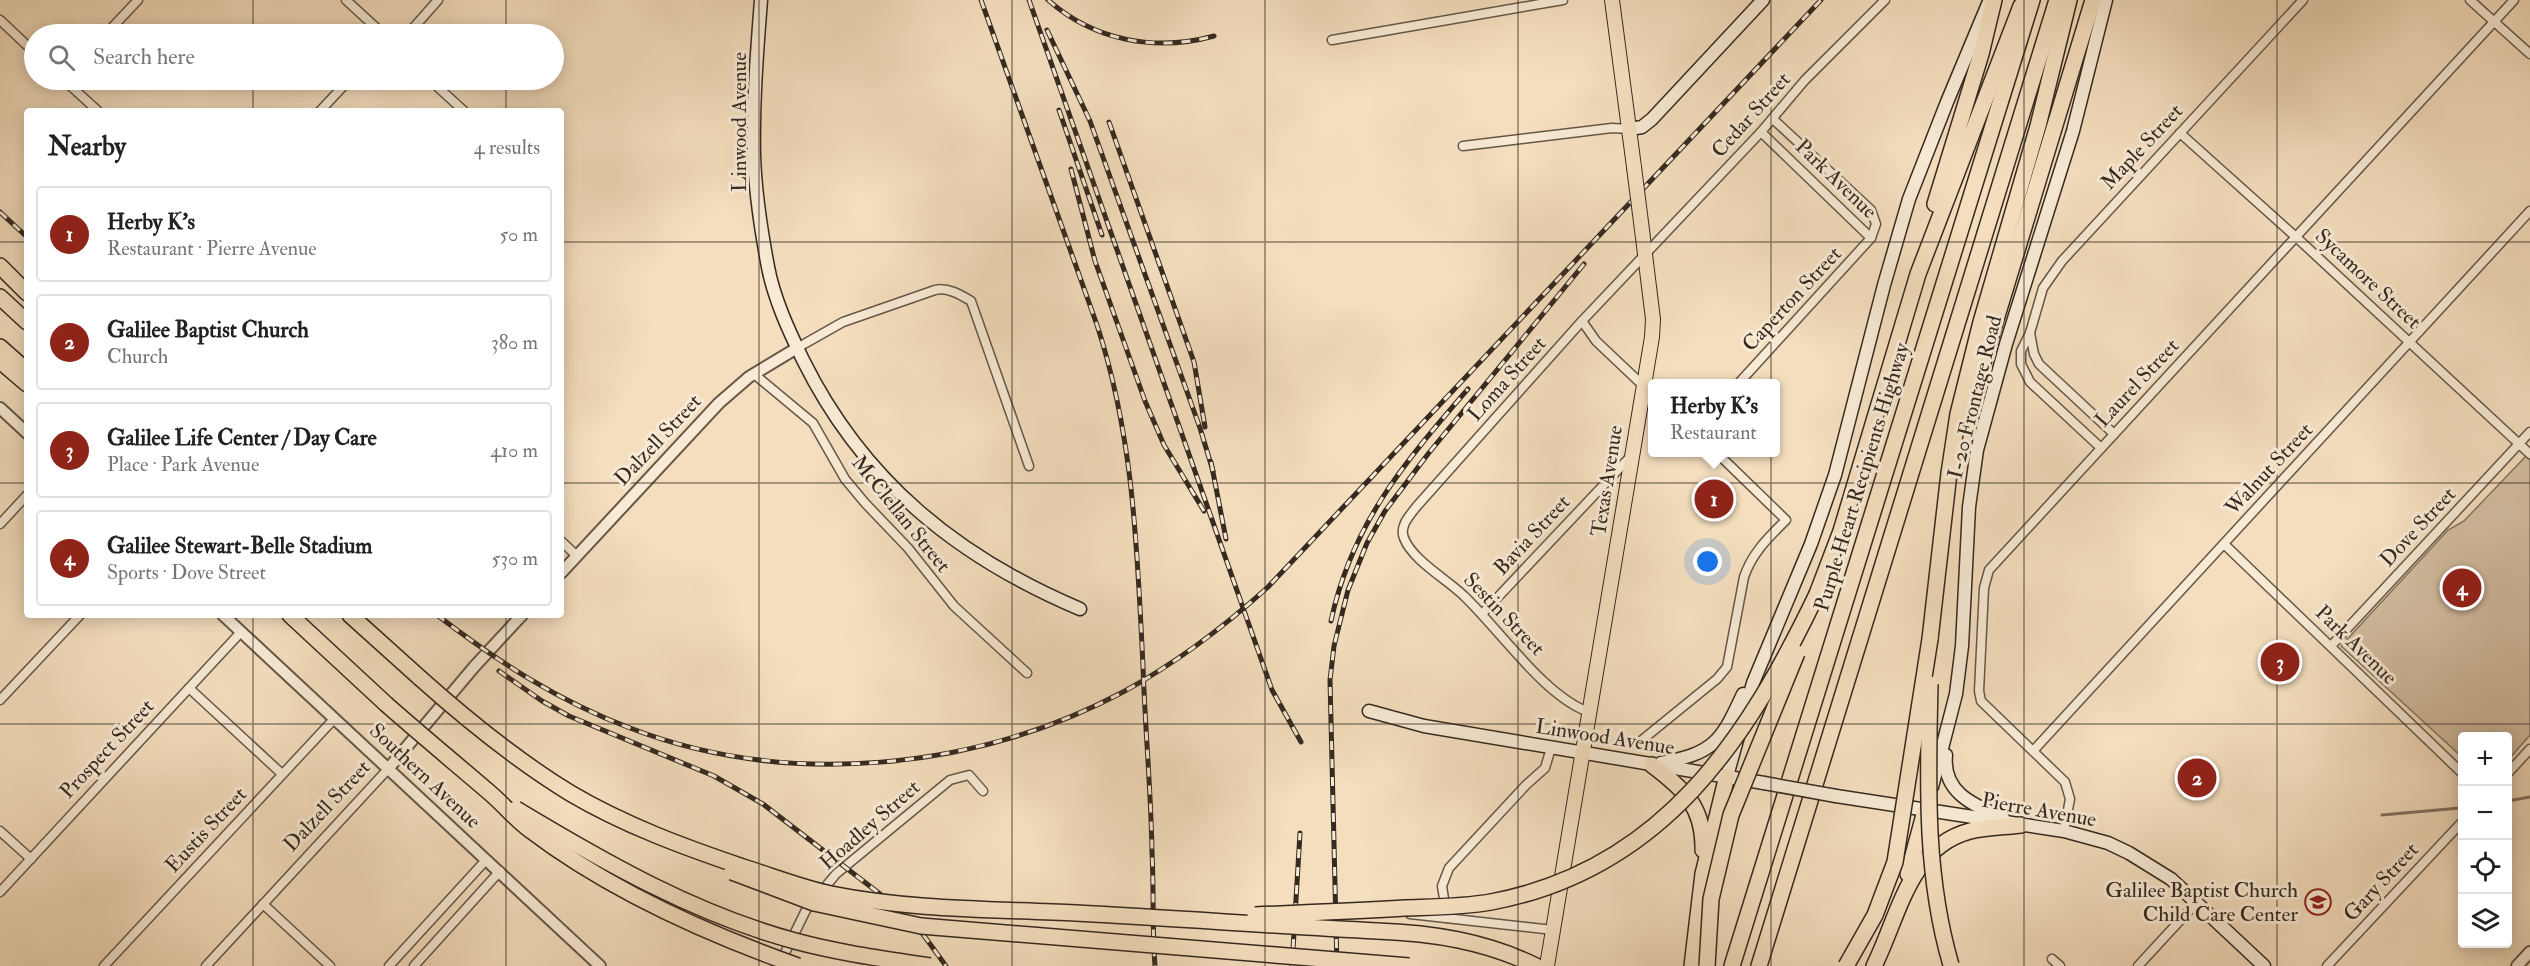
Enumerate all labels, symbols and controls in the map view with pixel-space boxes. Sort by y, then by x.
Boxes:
search box [24,24,564,90]
icon: search [45,41,78,74]
text: Search here [93,43,195,71]
street label: Linwood Avenue [726,52,753,192]
street label: Cedar Street [1706,66,1797,163]
street label: Maple Street [2095,98,2189,196]
text: Nearby [48,131,126,163]
street label: Park Avenue [1789,133,1883,225]
text: 4 results [474,135,540,160]
text: Herby K's [107,208,195,236]
text: 1 [66,222,73,247]
text: 50 m [499,222,538,247]
street label: Sycamore Street [2309,223,2427,335]
text: Restaurant · Pierre Avenue [107,236,317,261]
street label: Caperton Street [1736,241,1848,357]
street label: I-20 Frontage Road [1942,312,2008,481]
text: Galilee Baptist Church [107,316,309,344]
text: 2 [64,330,75,355]
text: 380 m [491,330,538,355]
street label: Loma Street [1462,331,1552,427]
street label: Laurel Street [2089,333,2185,433]
street label: Purple Heart Recipients Highway [1808,339,1916,615]
text: Church [107,344,168,369]
popup [1648,379,1780,457]
street label: Dalzell Street [609,388,708,492]
text: Herby K's [1670,392,1758,420]
street label: Walnut Street [2219,417,2319,522]
text: Restaurant [1670,420,1757,445]
street label: Texas Avenue [1585,423,1629,538]
text: Galilee Life Center / Day Care [107,424,377,452]
text: 3 [66,438,73,463]
text: 410 m [490,438,538,463]
street label: McClellan Street [845,450,957,578]
text: Place · Park Avenue [107,452,259,477]
pin: 1 [1694,476,1734,522]
street label: Dove Street [2374,481,2462,573]
street label: Bavia Street [1488,489,1576,581]
text: Galilee Stewart-Belle Stadium [107,532,372,560]
text: 4 [64,546,75,571]
text: 530 m [492,546,538,571]
your location [1693,547,1722,576]
text: Sports · Dove Street [107,560,266,585]
pin: 4 [2442,566,2482,610]
street label: Sestin Street [1457,567,1551,662]
street label: Park Avenue [2309,599,2403,691]
pin: 3 [2260,640,2300,684]
street label: Prospect Street [54,693,160,805]
street label: Linwood Avenue [1534,713,1676,761]
street label: Southern Avenue [363,717,487,835]
map controls [2458,732,2512,948]
button: + [2458,732,2512,786]
street label: Dalzell Street [278,754,377,858]
pin: 2 [2178,756,2216,800]
street label: Hoadley Street [814,774,926,876]
street label: Eustis Street [159,781,253,879]
button: − [2458,786,2512,840]
street label: Pierre Avenue [1980,787,2099,833]
street label: Gary Street [2338,837,2425,927]
button: locate [2458,840,2512,894]
place label: Galilee Baptist Church Child Care Center [2105,877,2298,928]
school or university icon: Galilee Baptist Church Child Care Center [2303,887,2333,917]
button: layers [2458,894,2512,948]

